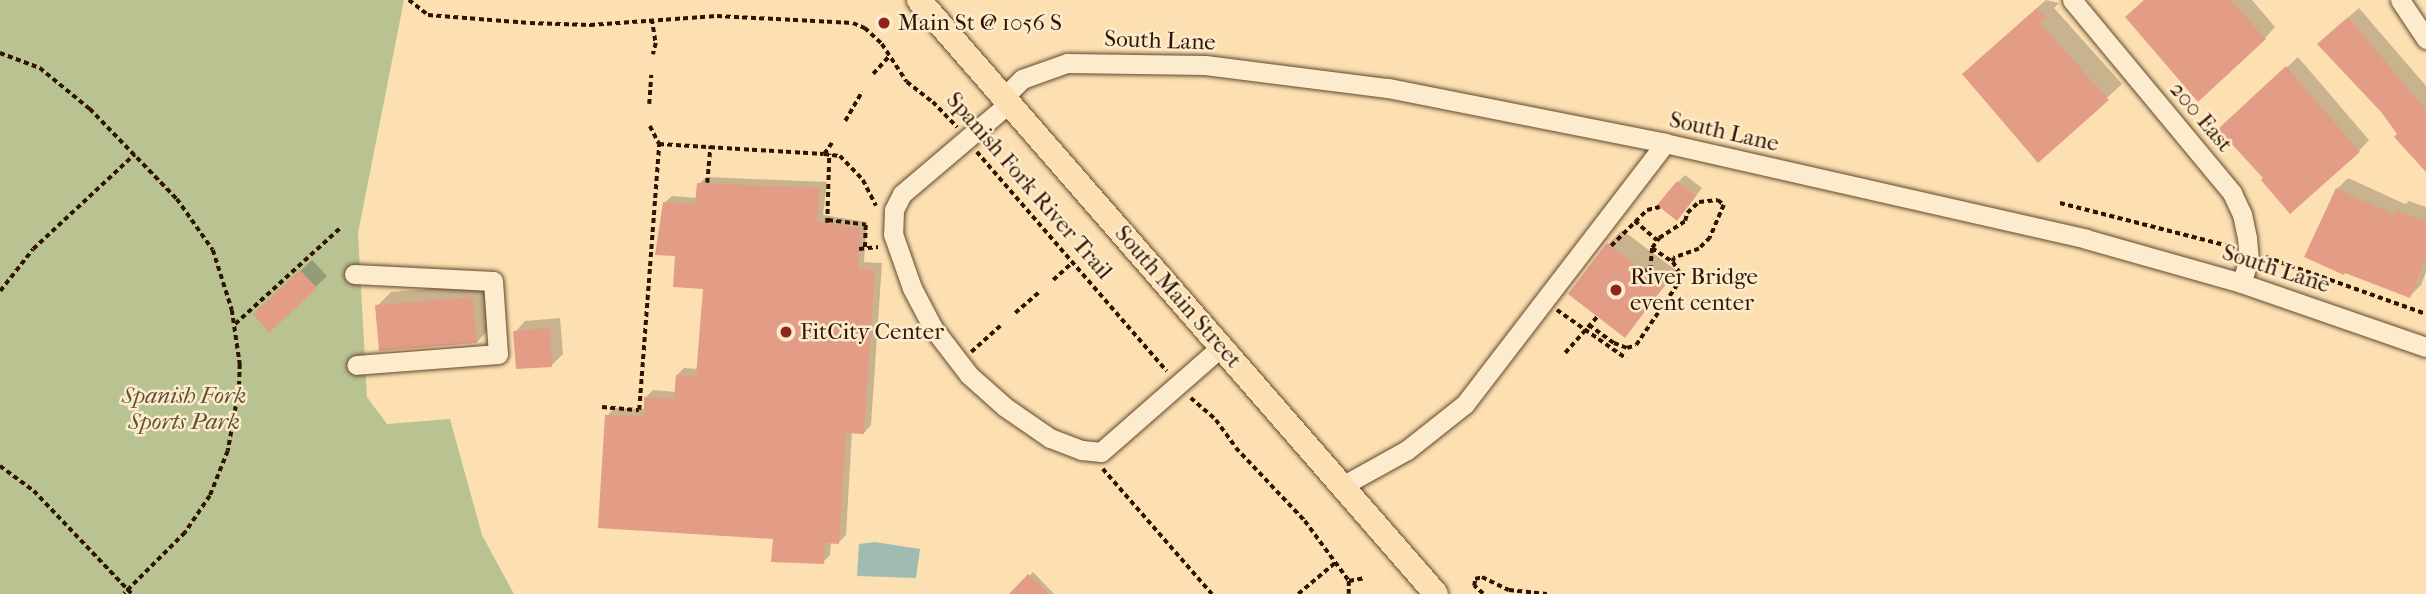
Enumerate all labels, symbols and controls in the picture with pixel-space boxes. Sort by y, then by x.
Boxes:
place label: Main St @ 1056 S [898,9,1062,37]
marker: Main St @ 1056 S [876,15,892,31]
street label: South Lane [1104,25,1216,57]
street label: 200 East [2164,76,2238,158]
street label: Spanish Fork River Trail [940,87,1118,285]
street label: South Lane [1667,106,1781,158]
street label: South Main Street [1109,220,1247,374]
street label: South Lane [2219,239,2333,299]
place label: River Bridge event center [1630,263,1758,317]
marker: River Bridge event center [1608,282,1624,298]
place label: FitCity Center [800,318,944,346]
marker: FitCity Center [778,324,794,340]
park label: Spanish Fork Sports Park [122,382,246,436]

